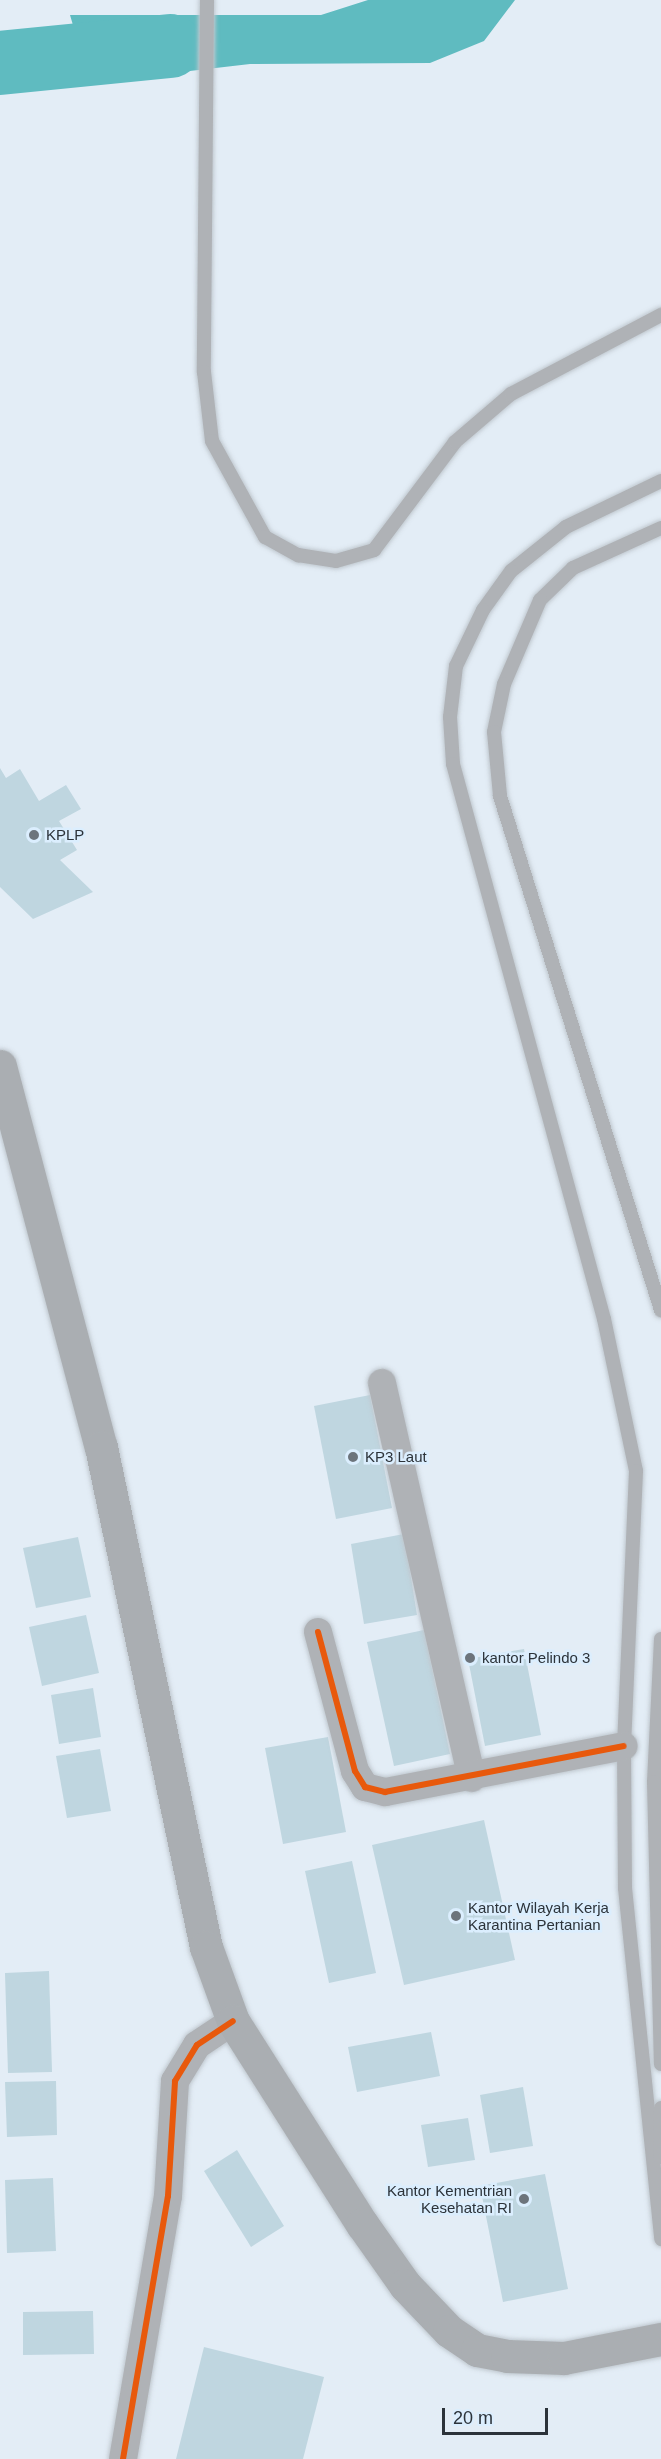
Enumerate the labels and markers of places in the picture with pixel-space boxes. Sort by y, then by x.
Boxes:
place label: KPLP [46,826,84,844]
marker: KPLP [27,828,41,842]
place label: KP3 Laut [365,1448,427,1466]
marker: KP3 Laut [346,1450,360,1464]
place label: kantor Pelindo 3 [482,1649,590,1667]
marker: kantor Pelindo 3 [463,1651,477,1665]
place label: Kantor Wilayah Kerja Karantina Pertanian [468,1898,609,1933]
marker: Kantor Wilayah Kerja Karantina Pertanian [449,1909,463,1923]
place label: Kantor Kementrian Kesehatan RI [387,2181,512,2216]
marker: Kantor Kementrian Kesehatan RI [517,2192,531,2206]

